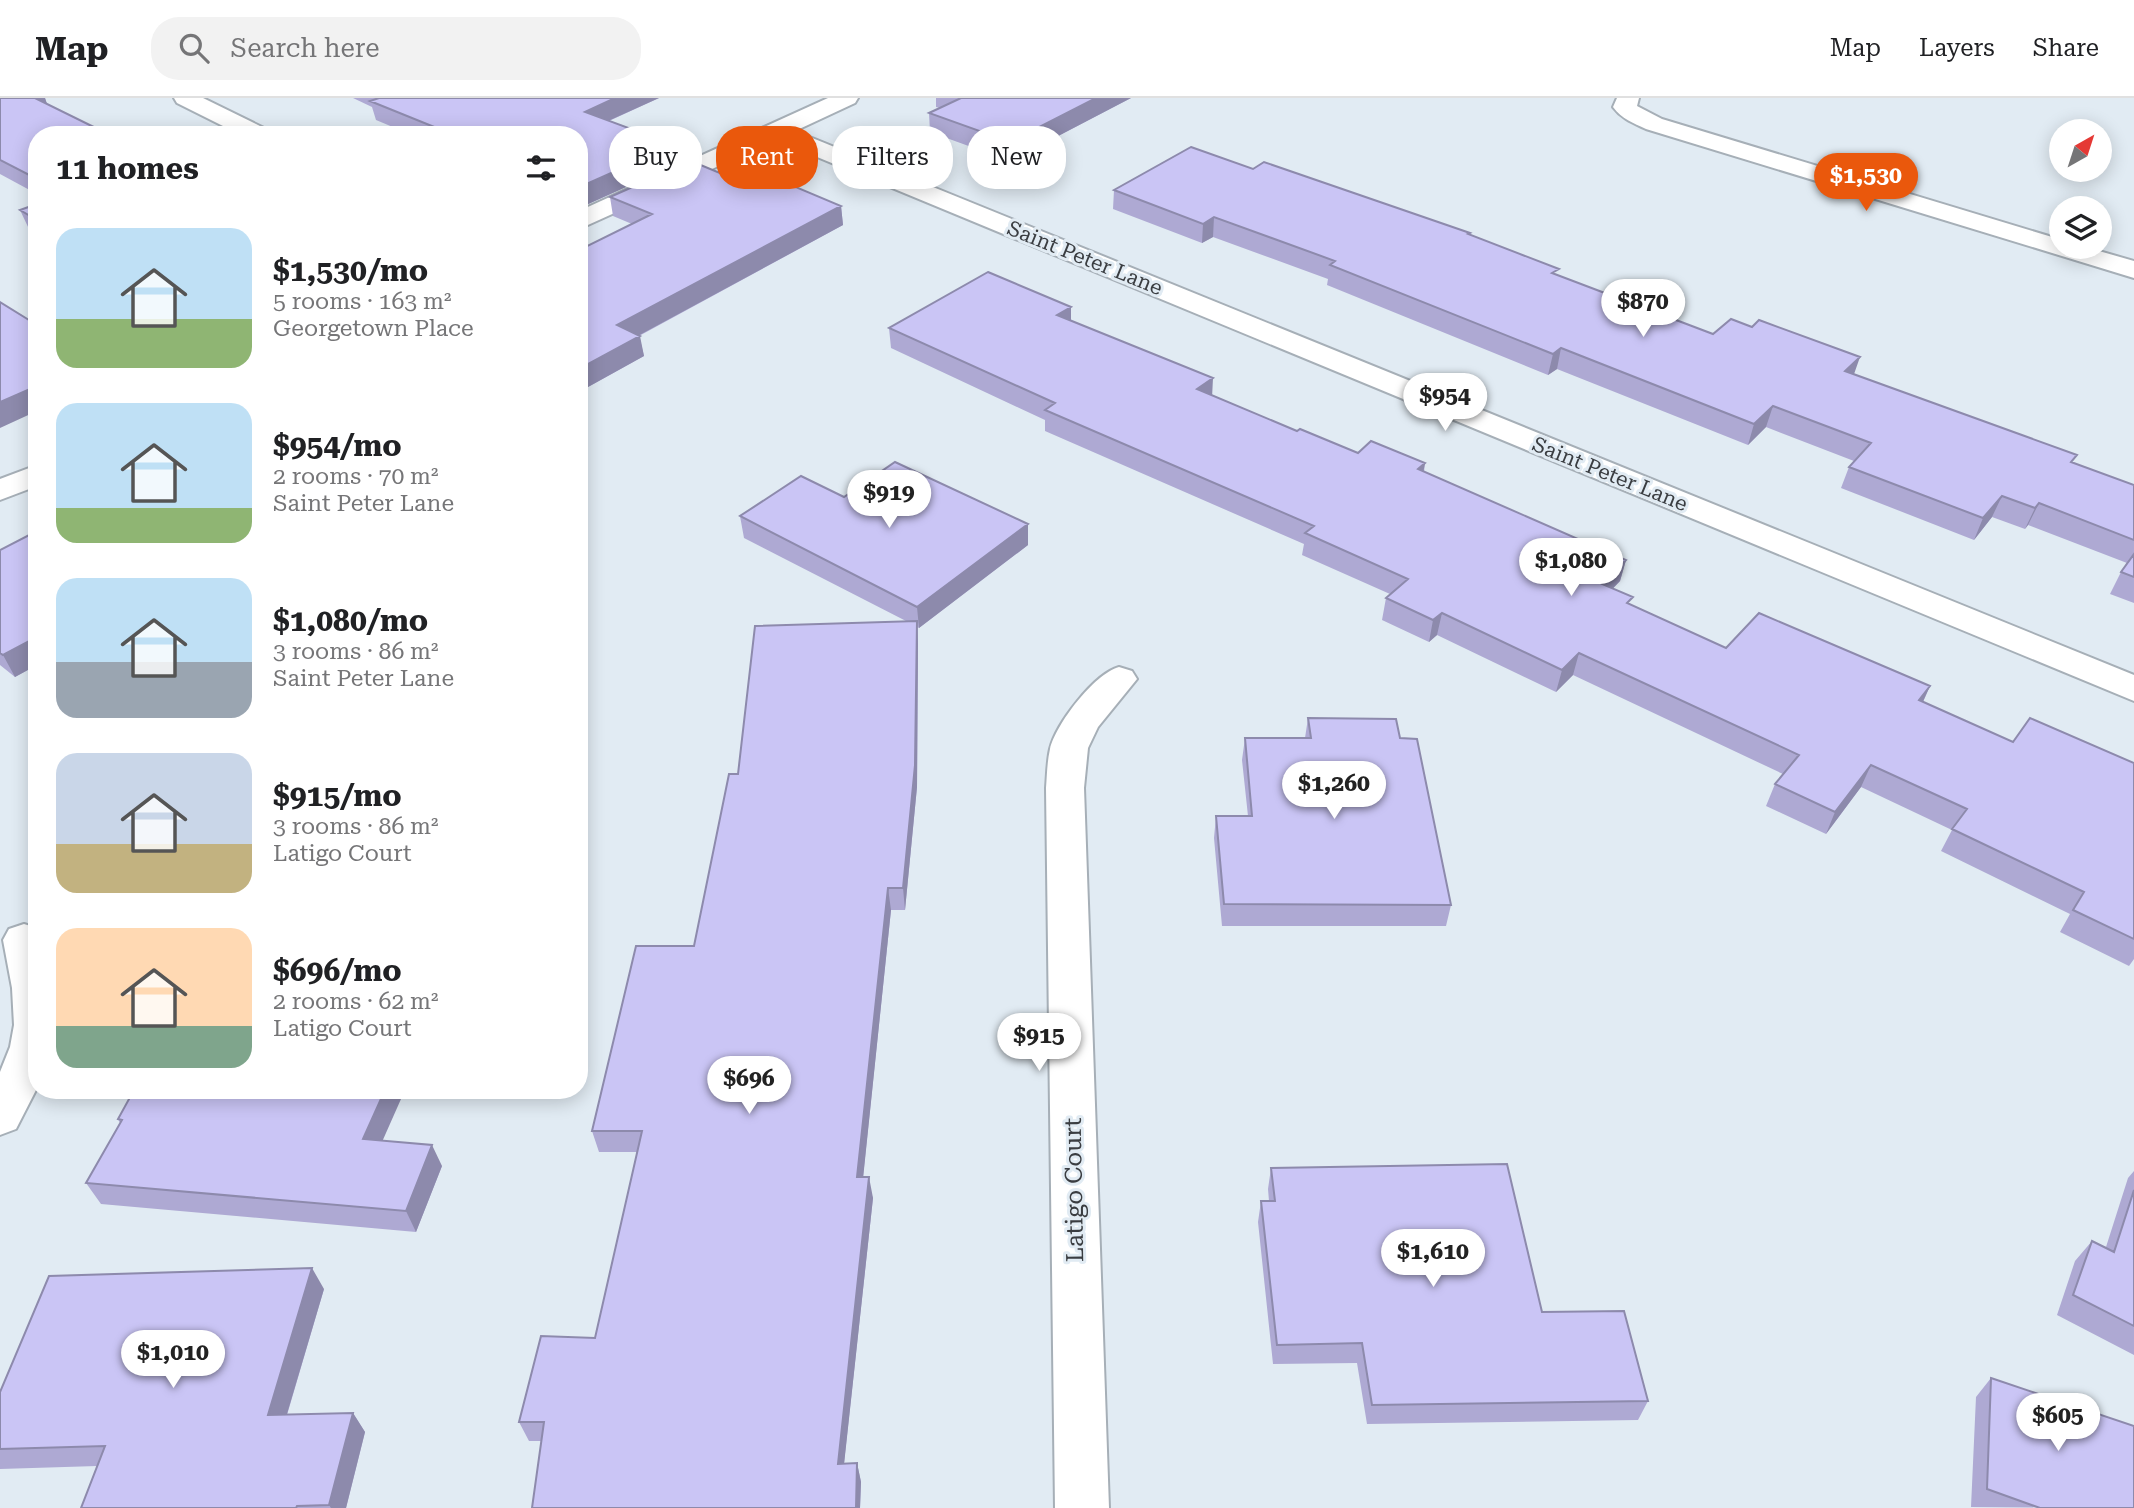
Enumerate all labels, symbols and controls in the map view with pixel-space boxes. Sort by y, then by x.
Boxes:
search box [151,17,641,80]
text: Map [35,29,109,68]
icon: search [175,29,213,67]
text: Search here [231,33,380,63]
text: Map [1830,34,1881,62]
text: Layers [1919,34,1995,62]
text: Share [2033,34,2099,62]
north arrow [2049,119,2112,182]
map controls [2049,119,2112,259]
chip: Buy [609,126,702,189]
chip: Rent [716,126,818,189]
chip: Filters [832,126,953,189]
chip: New [967,126,1066,189]
icon: filters [522,149,560,187]
text: 11 homes [56,151,199,186]
pin: $1,530 [1809,153,1923,213]
text: $1,530 [1830,162,1902,189]
button: layers [2049,196,2112,259]
street label: Saint Peter Lane [1004,216,1166,300]
text: $1,530/mo [273,253,428,288]
icon: home [112,256,196,340]
pin: $870 [1602,280,1684,339]
text: 5 rooms · 163 m² [273,288,451,315]
text: $870 [1617,288,1669,315]
text: Georgetown Place [273,315,474,342]
pin: $954 [1404,374,1486,433]
text: $954 [1419,382,1471,409]
text: $954/mo [273,428,402,463]
icon: home [112,431,196,515]
street label: Saint Peter Lane [1529,432,1691,516]
text: 2 rooms · 70 m² [273,463,439,490]
pin: $919 [848,470,930,530]
text: $919 [863,479,915,506]
text: Saint Peter Lane [273,490,454,517]
pin: $1,080 [1514,538,1628,598]
text: $1,080 [1535,547,1607,574]
text: $1,080/mo [273,603,428,638]
icon: home [112,606,196,690]
text: 3 rooms · 86 m² [273,638,439,665]
text: Saint Peter Lane [273,665,454,692]
pin: $1,260 [1277,762,1391,821]
text: $1,260 [1298,770,1370,797]
text: $915/mo [273,778,402,813]
icon: home [112,781,196,865]
text: 3 rooms · 86 m² [273,813,439,840]
text: Latigo Court [273,840,412,867]
text: $696/mo [273,953,402,988]
icon: home [112,956,196,1040]
text: 2 rooms · 62 m² [273,988,439,1015]
pin: $915 [998,1014,1080,1073]
text: Latigo Court [273,1015,412,1042]
text: $915 [1013,1022,1065,1049]
pin: $696 [708,1056,790,1116]
text: $696 [723,1065,775,1092]
street label: Latigo Court [1059,1117,1089,1262]
pin: $1,610 [1376,1230,1490,1289]
text: $1,610 [1397,1238,1469,1265]
pin: $1,010 [116,1330,230,1390]
text: $1,010 [137,1339,209,1366]
pin: $605 [2017,1394,2099,1453]
text: $605 [2032,1402,2084,1429]

